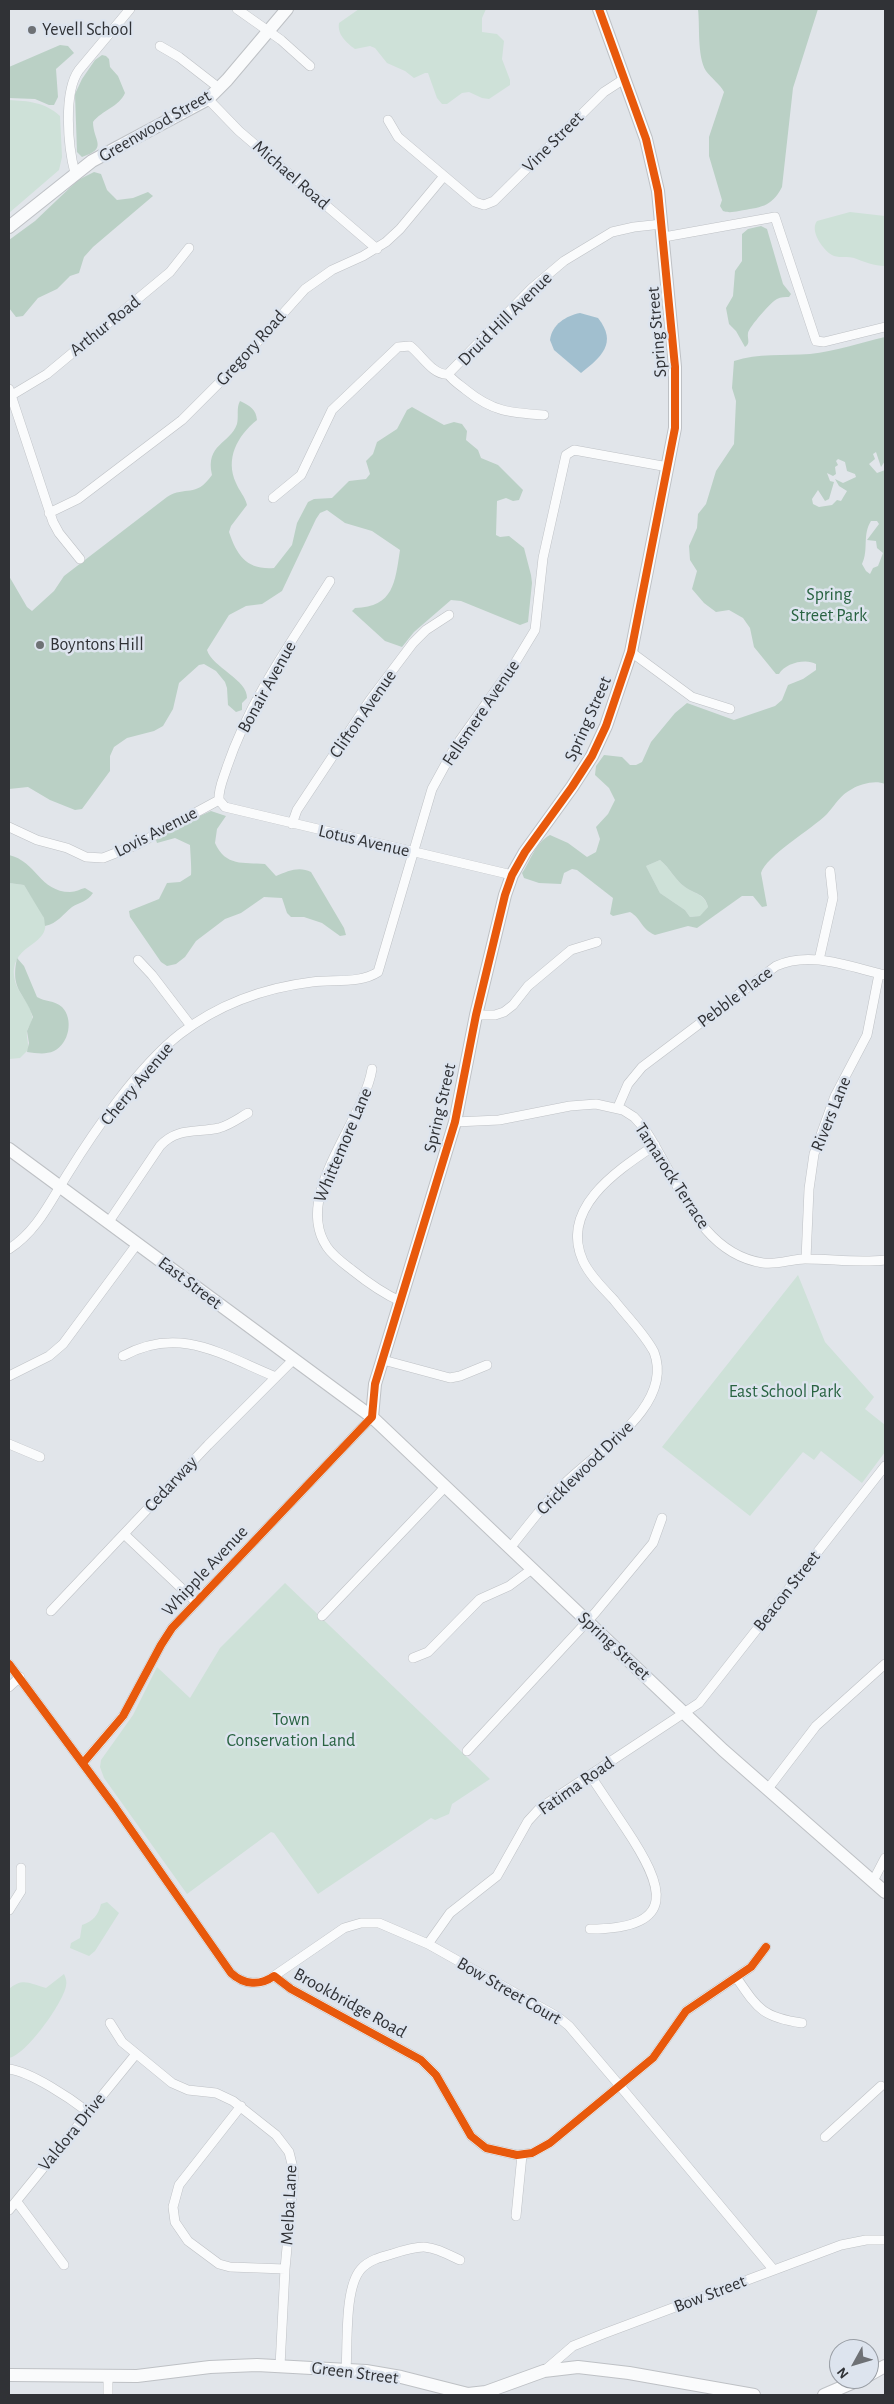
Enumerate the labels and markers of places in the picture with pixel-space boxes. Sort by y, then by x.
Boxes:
place label: Yevell School [42,19,133,41]
marker: Yevell School [26,24,38,36]
place label: Boyntons Hill [50,634,144,656]
marker: Boyntons Hill [34,639,46,651]

